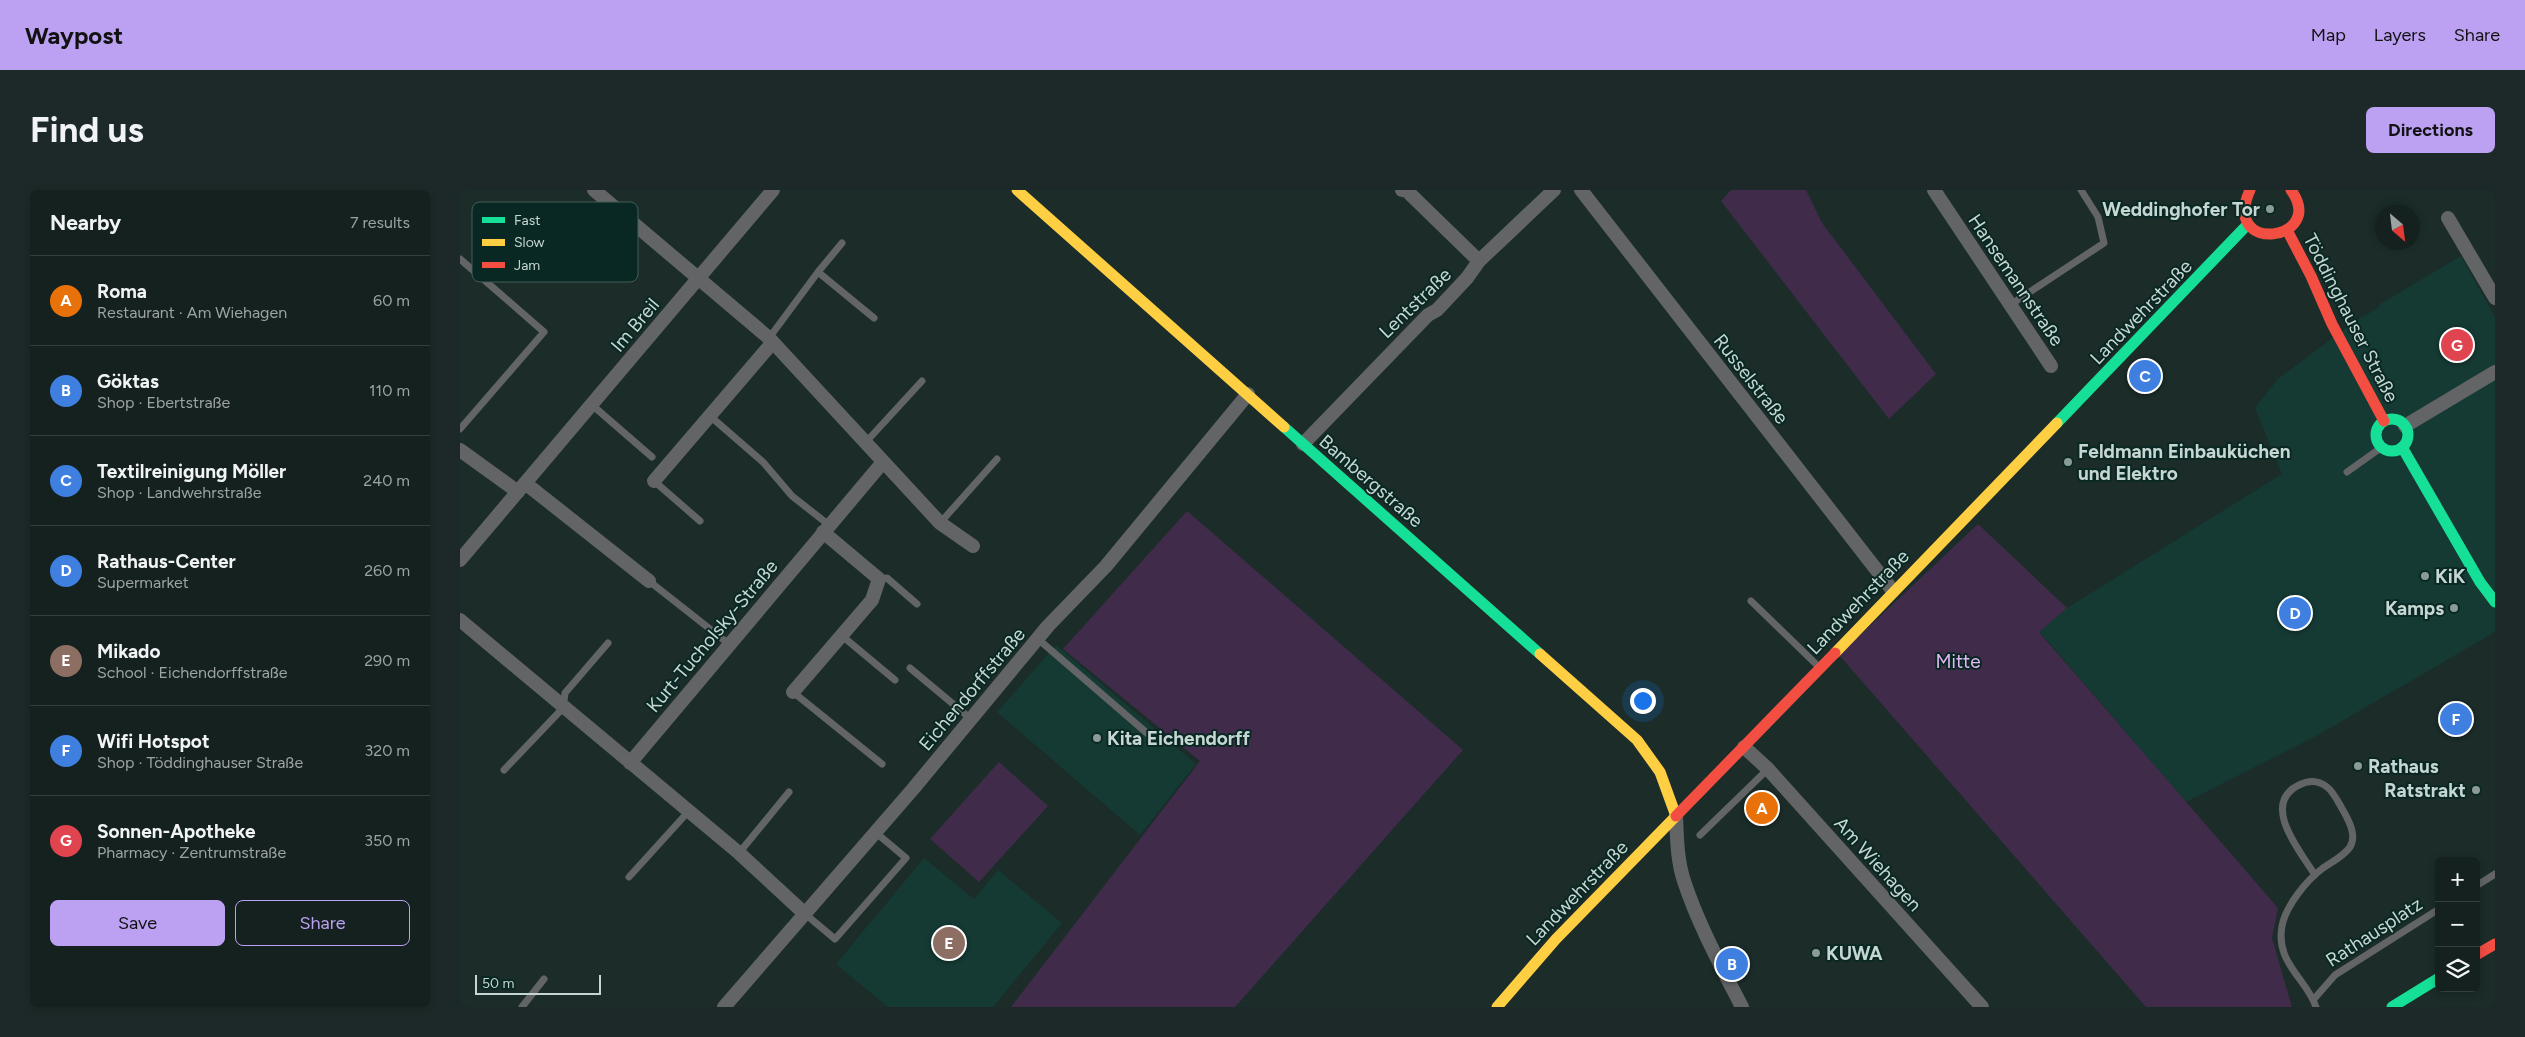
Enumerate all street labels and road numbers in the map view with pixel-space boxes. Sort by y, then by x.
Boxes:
street label: Hansemannstraße [1963,210,2069,350]
street label: Töddinghauser Straße [2299,230,2403,406]
street label: Landwehrstraße [2085,255,2197,369]
street label: Lentstraße [1374,263,1456,343]
street label: Im Breil [606,293,664,357]
street label: Russelstraße [1709,329,1793,429]
street label: Bambergstraße [1314,430,1428,532]
street label: Landwehrstraße [1802,545,1914,659]
street label: Kurt-Tucholsky-Straße [641,555,783,717]
street label: Eichendorffstraße [914,623,1030,755]
street label: Am Wiehagen [1830,812,1926,916]
street label: Landwehrstraße [1521,836,1633,950]
street label: Rathausplatz [2322,892,2426,972]

